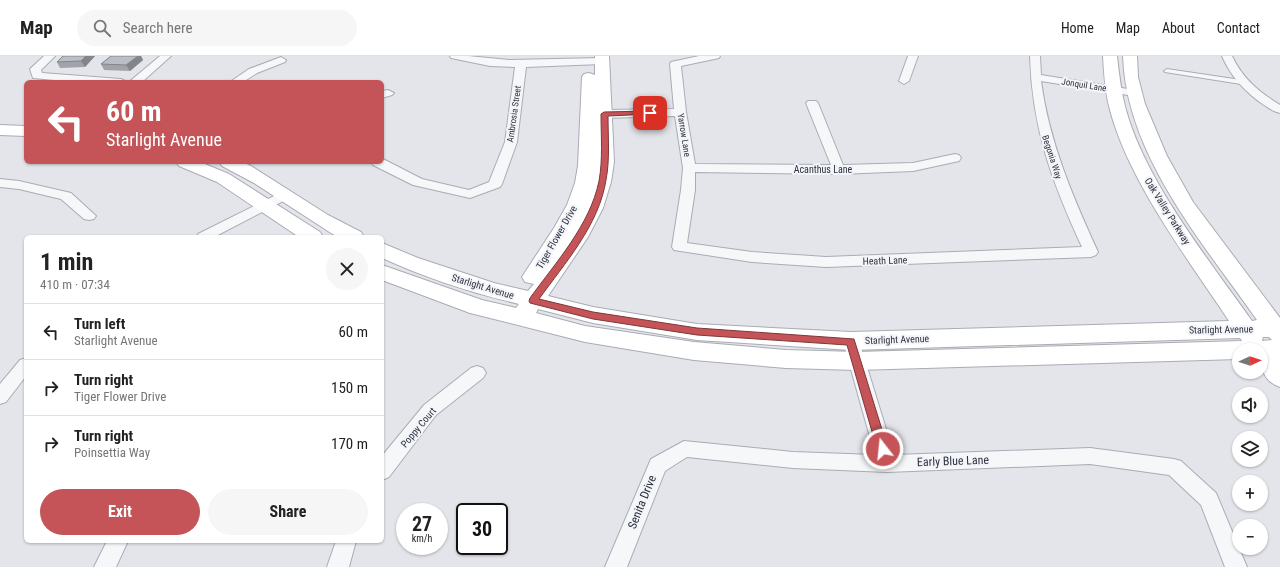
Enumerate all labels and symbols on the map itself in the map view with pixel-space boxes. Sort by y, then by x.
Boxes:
street label: Jonquil Lane [1061,77,1107,93]
street label: Ambrosia Street [505,85,523,143]
pin [633,96,667,130]
street label: Yarrow Lane [676,113,692,157]
street label: Begonia Way [1040,134,1064,180]
street label: Acanthus Lane [794,164,853,175]
street label: Oak Valley Parkway [1143,176,1193,247]
street label: Tiger Flower Drive [534,203,579,271]
street label: Heath Lane [862,254,908,267]
street label: Starlight Avenue [450,272,516,301]
street label: Starlight Avenue [1189,323,1254,336]
street label: Starlight Avenue [865,333,930,346]
north arrow [1232,343,1268,379]
street label: Poppy Court [399,405,438,449]
position arrow [862,428,904,470]
street label: Early Blue Lane [917,453,990,469]
street label: Senita Drive [625,473,659,531]
speed limit sign: 30 [456,503,508,555]

